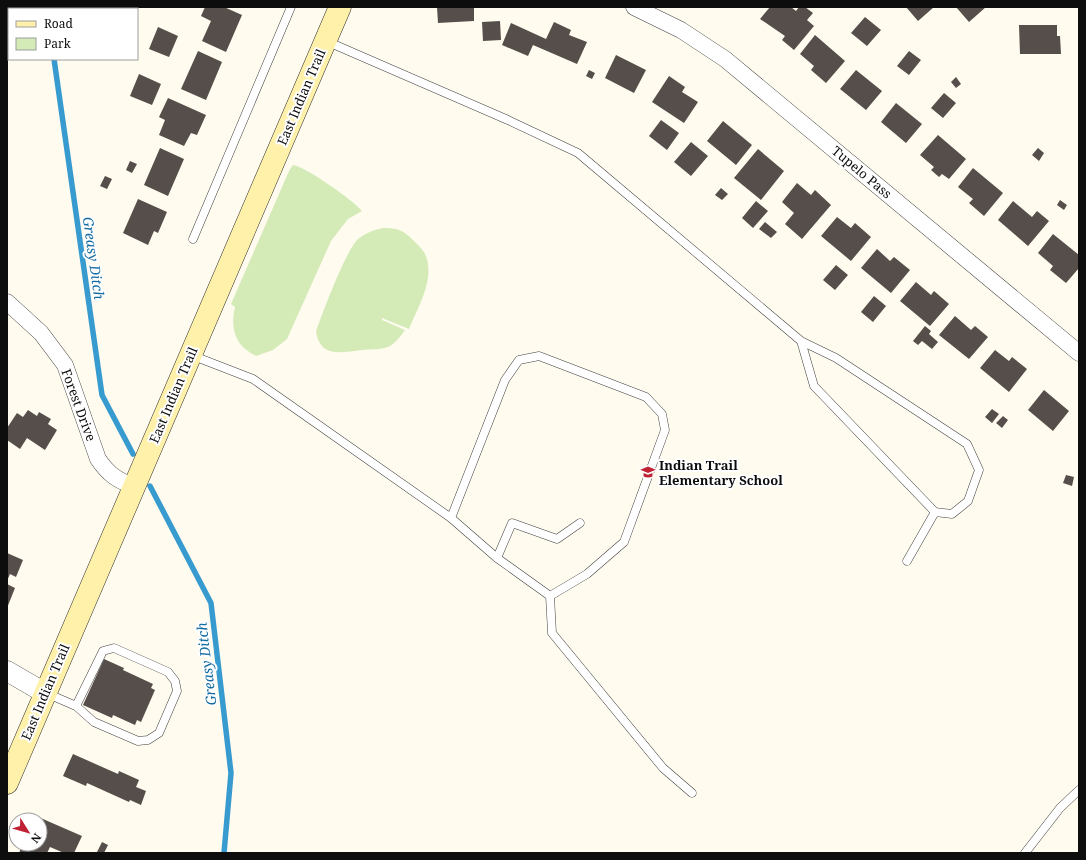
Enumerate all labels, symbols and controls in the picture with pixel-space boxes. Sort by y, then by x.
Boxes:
legend [8,8,138,60]
text: Road [44,15,74,32]
text: Park [44,35,72,52]
street label: East Indian Trail [273,46,329,148]
street label: Tupelo Pass [828,142,896,202]
water label: Greasy Ditch [79,215,109,301]
street label: East Indian Trail [145,344,201,446]
street label: Forest Drive [58,366,100,444]
place label: Indian Trail Elementary School [659,456,783,489]
school or university icon: Indian Trail Elementary School [640,464,656,480]
water label: Greasy Ditch [191,621,221,707]
street label: East Indian Trail [17,641,73,743]
north arrow [8,812,48,852]
text: N [28,830,45,847]

